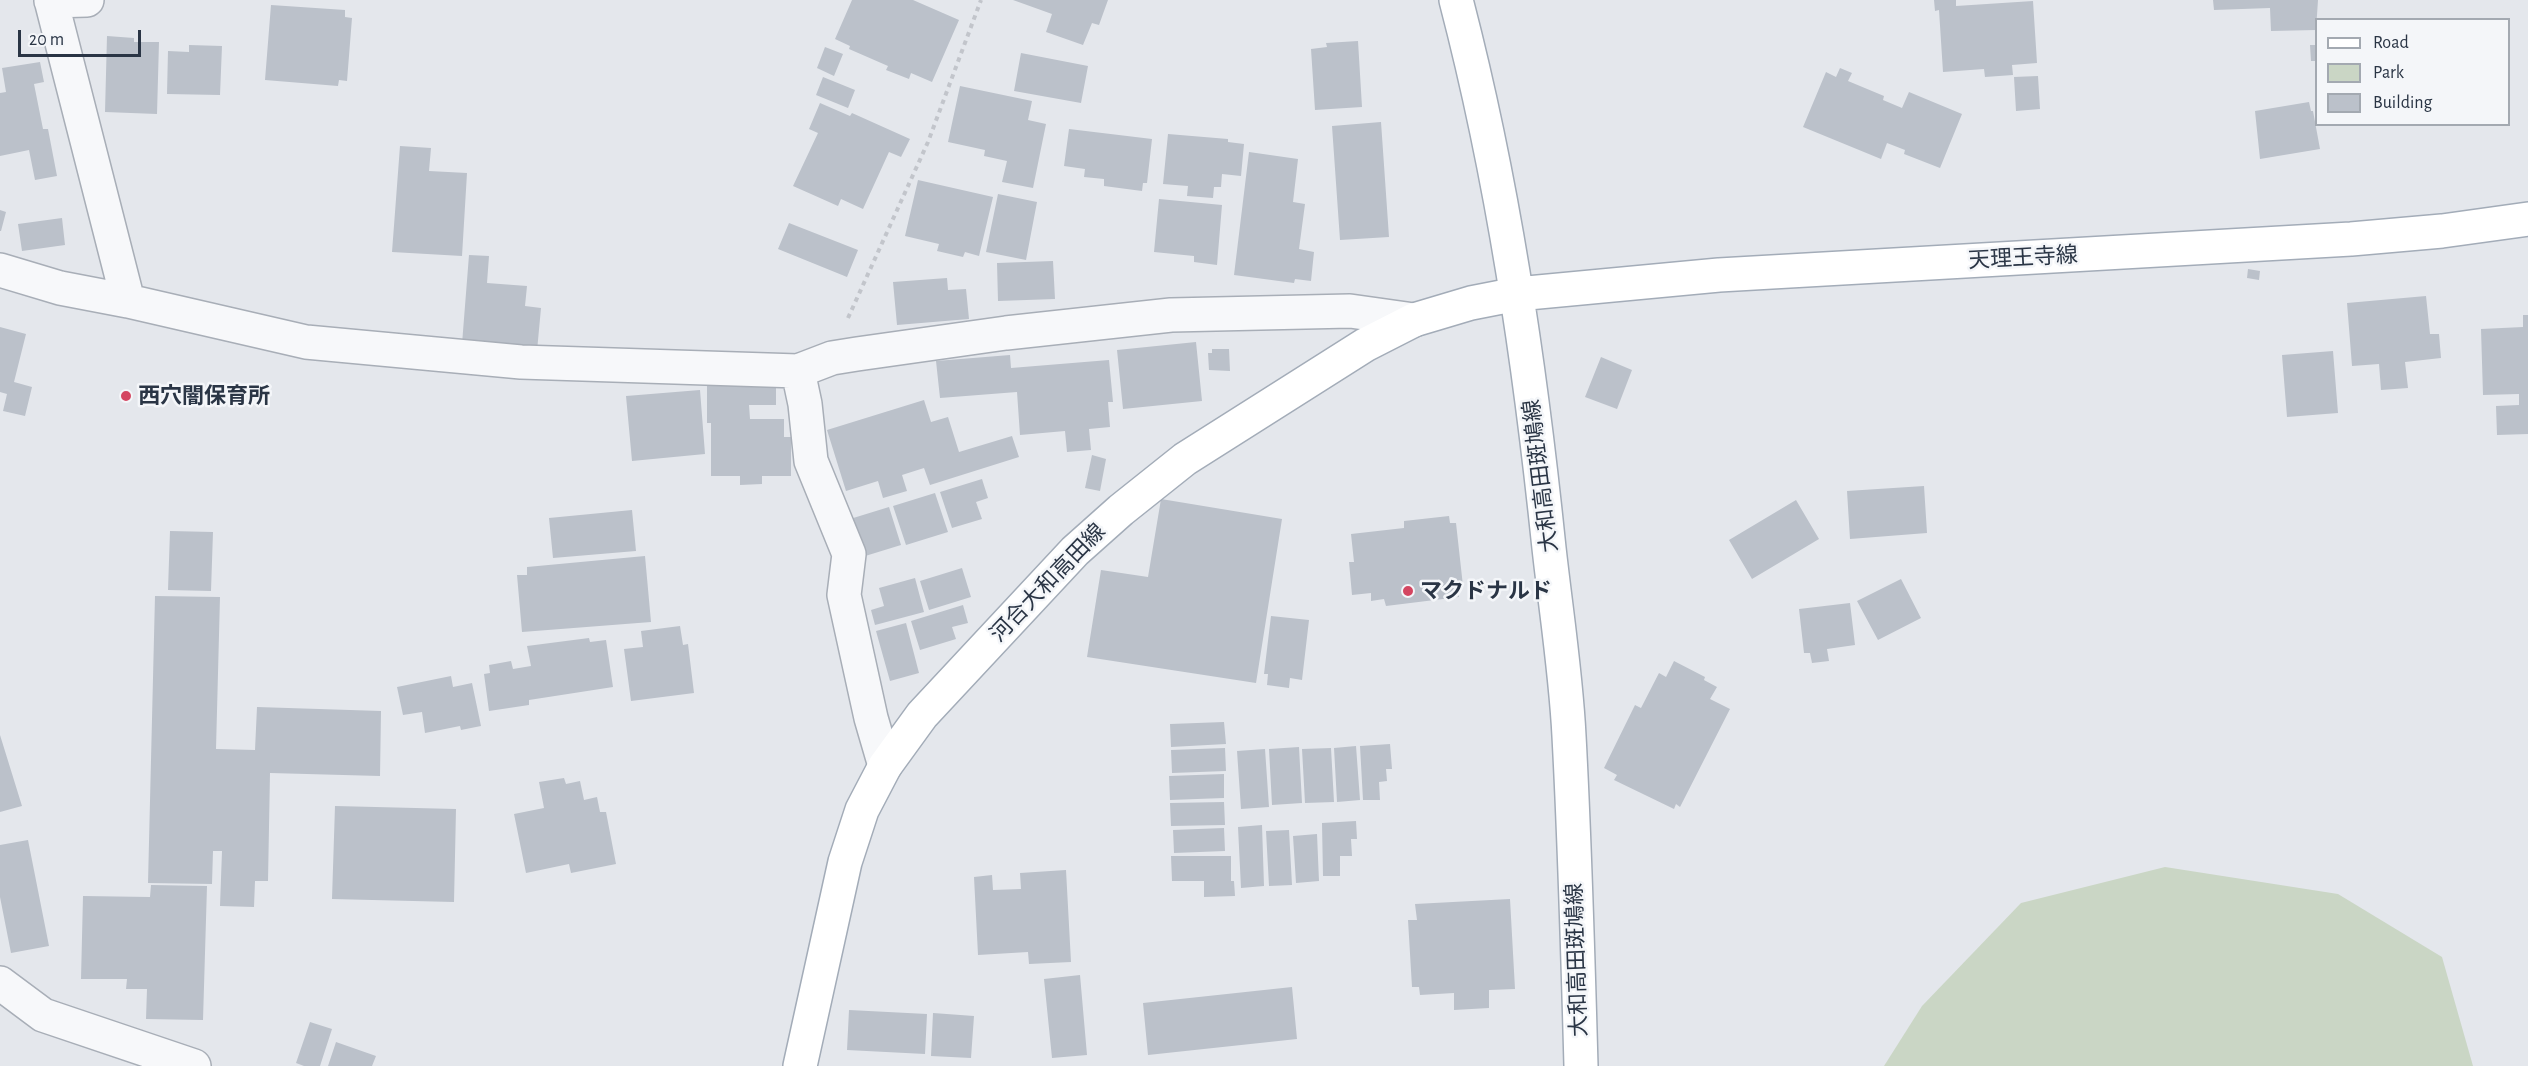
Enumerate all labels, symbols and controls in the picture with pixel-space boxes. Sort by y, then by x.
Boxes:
scale bar [21,18,144,56]
legend [2315,18,2510,126]
text: 20 m [29,31,64,49]
text: Road [2373,34,2409,52]
text: Park [2373,64,2404,82]
text: Building [2373,94,2432,112]
street label: 天理王寺線 [1967,242,2079,274]
place label: 西穴闇保育所 [138,383,270,409]
marker: 西穴闇保育所 [119,389,133,403]
street label: 大和高田斑鳩線 [1519,398,1563,554]
street label: 河合大和高田線 [985,518,1111,648]
place label: マクドナルド [1420,578,1552,604]
marker: マクドナルド [1401,584,1415,598]
street label: 大和高田斑鳩線 [1561,883,1593,1037]

